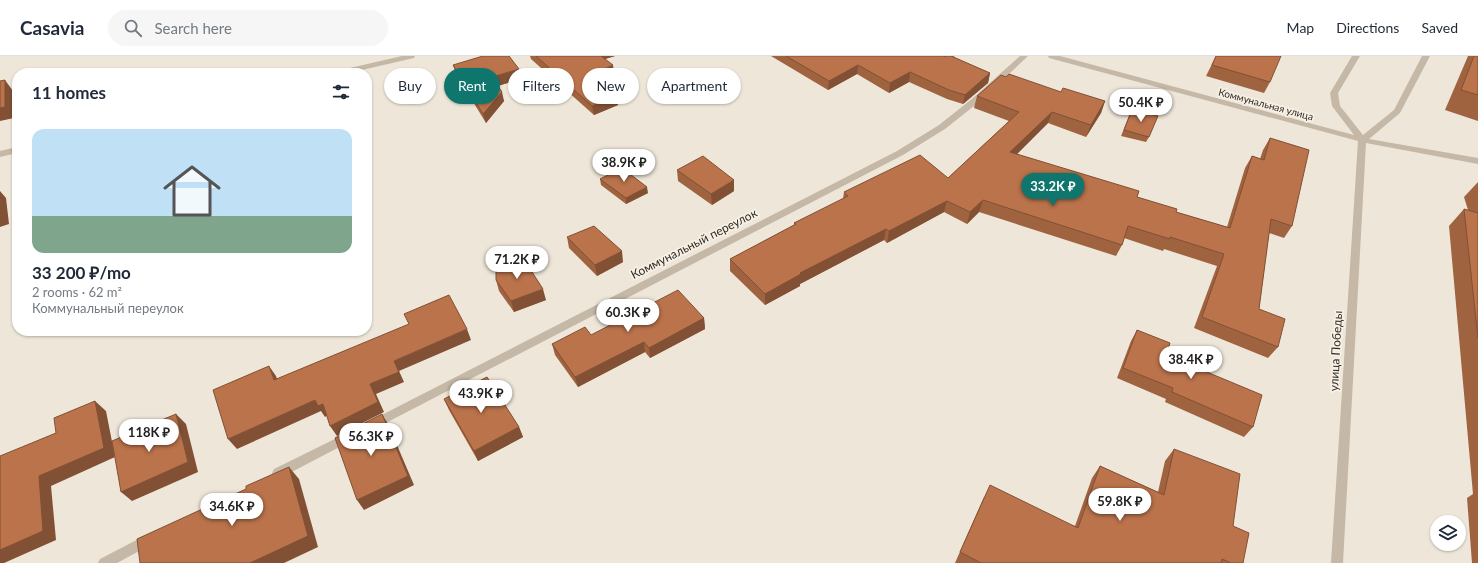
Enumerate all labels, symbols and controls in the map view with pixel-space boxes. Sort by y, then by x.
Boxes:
search box [108,10,388,46]
text: Casavia [20,16,84,39]
icon: search [122,17,144,39]
text: Search here [154,19,232,37]
text: Map [1287,19,1314,36]
text: Directions [1336,19,1399,36]
text: Saved [1421,19,1458,36]
chip: Buy [384,68,436,104]
chip: Rent [444,68,500,104]
chip: Filters [508,68,574,104]
chip: New [582,68,639,104]
chip: Apartment [647,68,741,104]
icon: filters [330,81,352,103]
text: 11 homes [32,82,106,103]
street label: Коммунальная улица [1217,86,1315,122]
pin: 50.4K ₽ [1104,89,1178,123]
text: 50.4K ₽ [1118,94,1164,110]
pin: 38.9K ₽ [587,149,661,183]
text: 38.9K ₽ [601,154,647,170]
icon: home [156,155,228,227]
pin: 33.2K ₽ [1016,173,1090,207]
text: 33.2K ₽ [1030,178,1076,194]
street label: Коммунальный переулок [628,205,760,282]
pin: 71.2K ₽ [480,246,554,280]
text: 71.2K ₽ [494,251,540,267]
text: 33 200 ₽/mo [32,262,131,283]
text: 2 rooms · 62 m² [32,284,122,300]
pin: 60.3K ₽ [591,299,665,333]
text: Коммунальный переулок [32,300,184,316]
text: 60.3K ₽ [605,304,651,320]
street label: улица Победы [1326,310,1345,392]
pin: 38.4K ₽ [1154,346,1228,380]
text: 38.4K ₽ [1168,351,1214,367]
pin: 43.9K ₽ [444,380,518,414]
text: 43.9K ₽ [458,385,504,401]
pin: 118K ₽ [116,419,182,453]
pin: 56.3K ₽ [334,423,408,457]
text: 118K ₽ [128,424,170,440]
text: 56.3K ₽ [348,428,394,444]
pin: 59.8K ₽ [1083,488,1157,522]
pin: 34.6K ₽ [195,493,269,527]
text: 59.8K ₽ [1097,493,1143,509]
text: 34.6K ₽ [209,498,255,514]
map controls [1430,515,1466,551]
button: layers [1430,515,1466,551]

